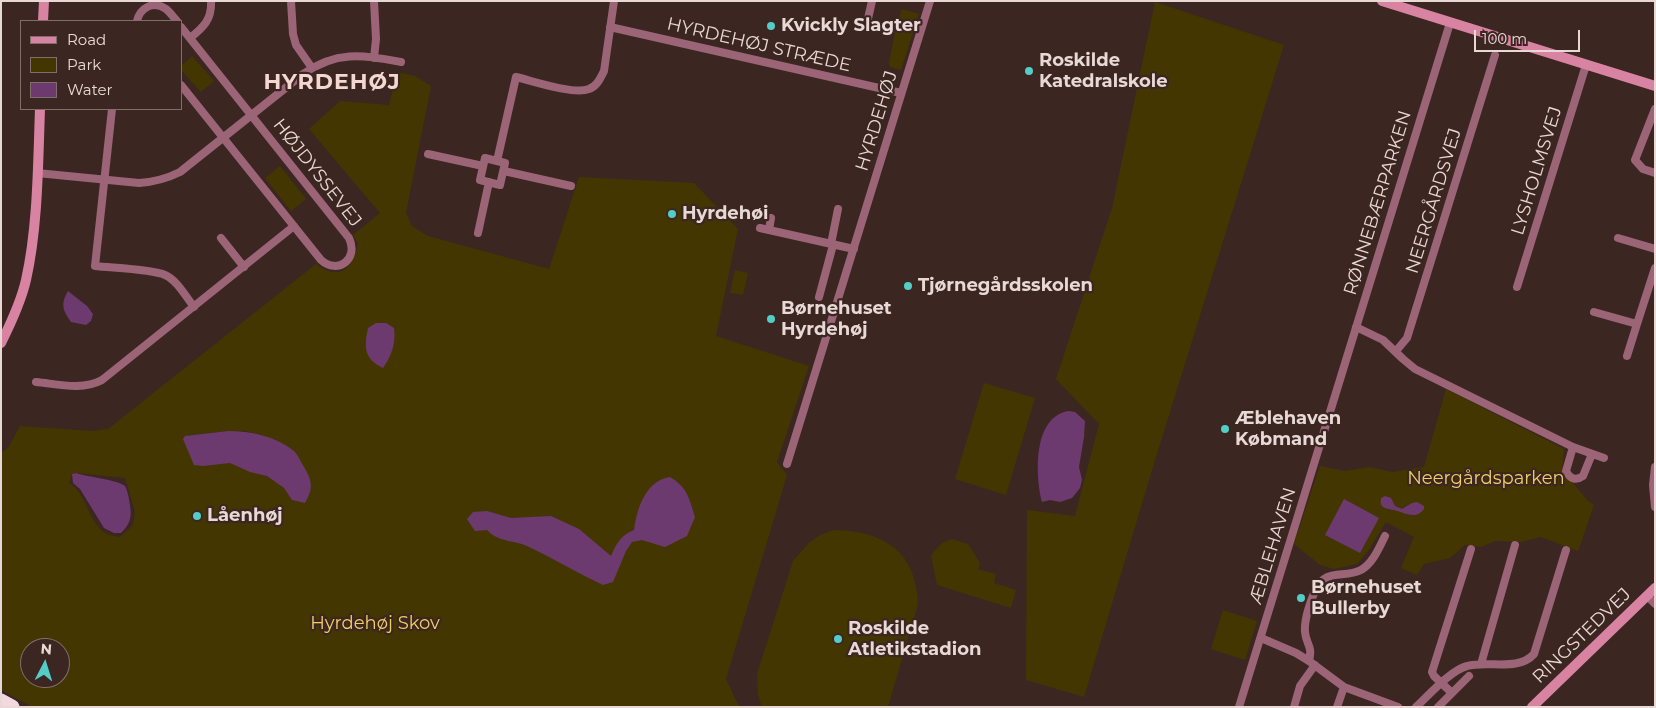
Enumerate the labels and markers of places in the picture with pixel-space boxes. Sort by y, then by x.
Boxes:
place label: Kvickly Slagter [781,15,921,37]
marker: Kvickly Slagter [765,20,777,32]
place label: Roskilde Katedralskole [1039,50,1168,92]
marker: Roskilde Katedralskole [1023,65,1035,77]
place label: Hyrdehøi [682,203,768,225]
marker: Hyrdehøi [666,208,678,220]
place label: Tjørnegårdsskolen [918,275,1093,297]
marker: Tjørnegårdsskolen [902,280,914,292]
place label: Børnehuset Hyrdehøj [781,298,892,340]
marker: Børnehuset Hyrdehøj [765,313,777,325]
place label: Æblehaven Købmand [1235,408,1341,450]
marker: Æblehaven Købmand [1219,423,1231,435]
place label: Låenhøj [207,505,283,527]
marker: Låenhøj [191,510,203,522]
place label: Børnehuset Bullerby [1311,577,1422,620]
marker: Børnehuset Bullerby [1295,592,1307,604]
place label: Roskilde Atletikstadion [848,618,981,660]
marker: Roskilde Atletikstadion [832,633,844,645]

